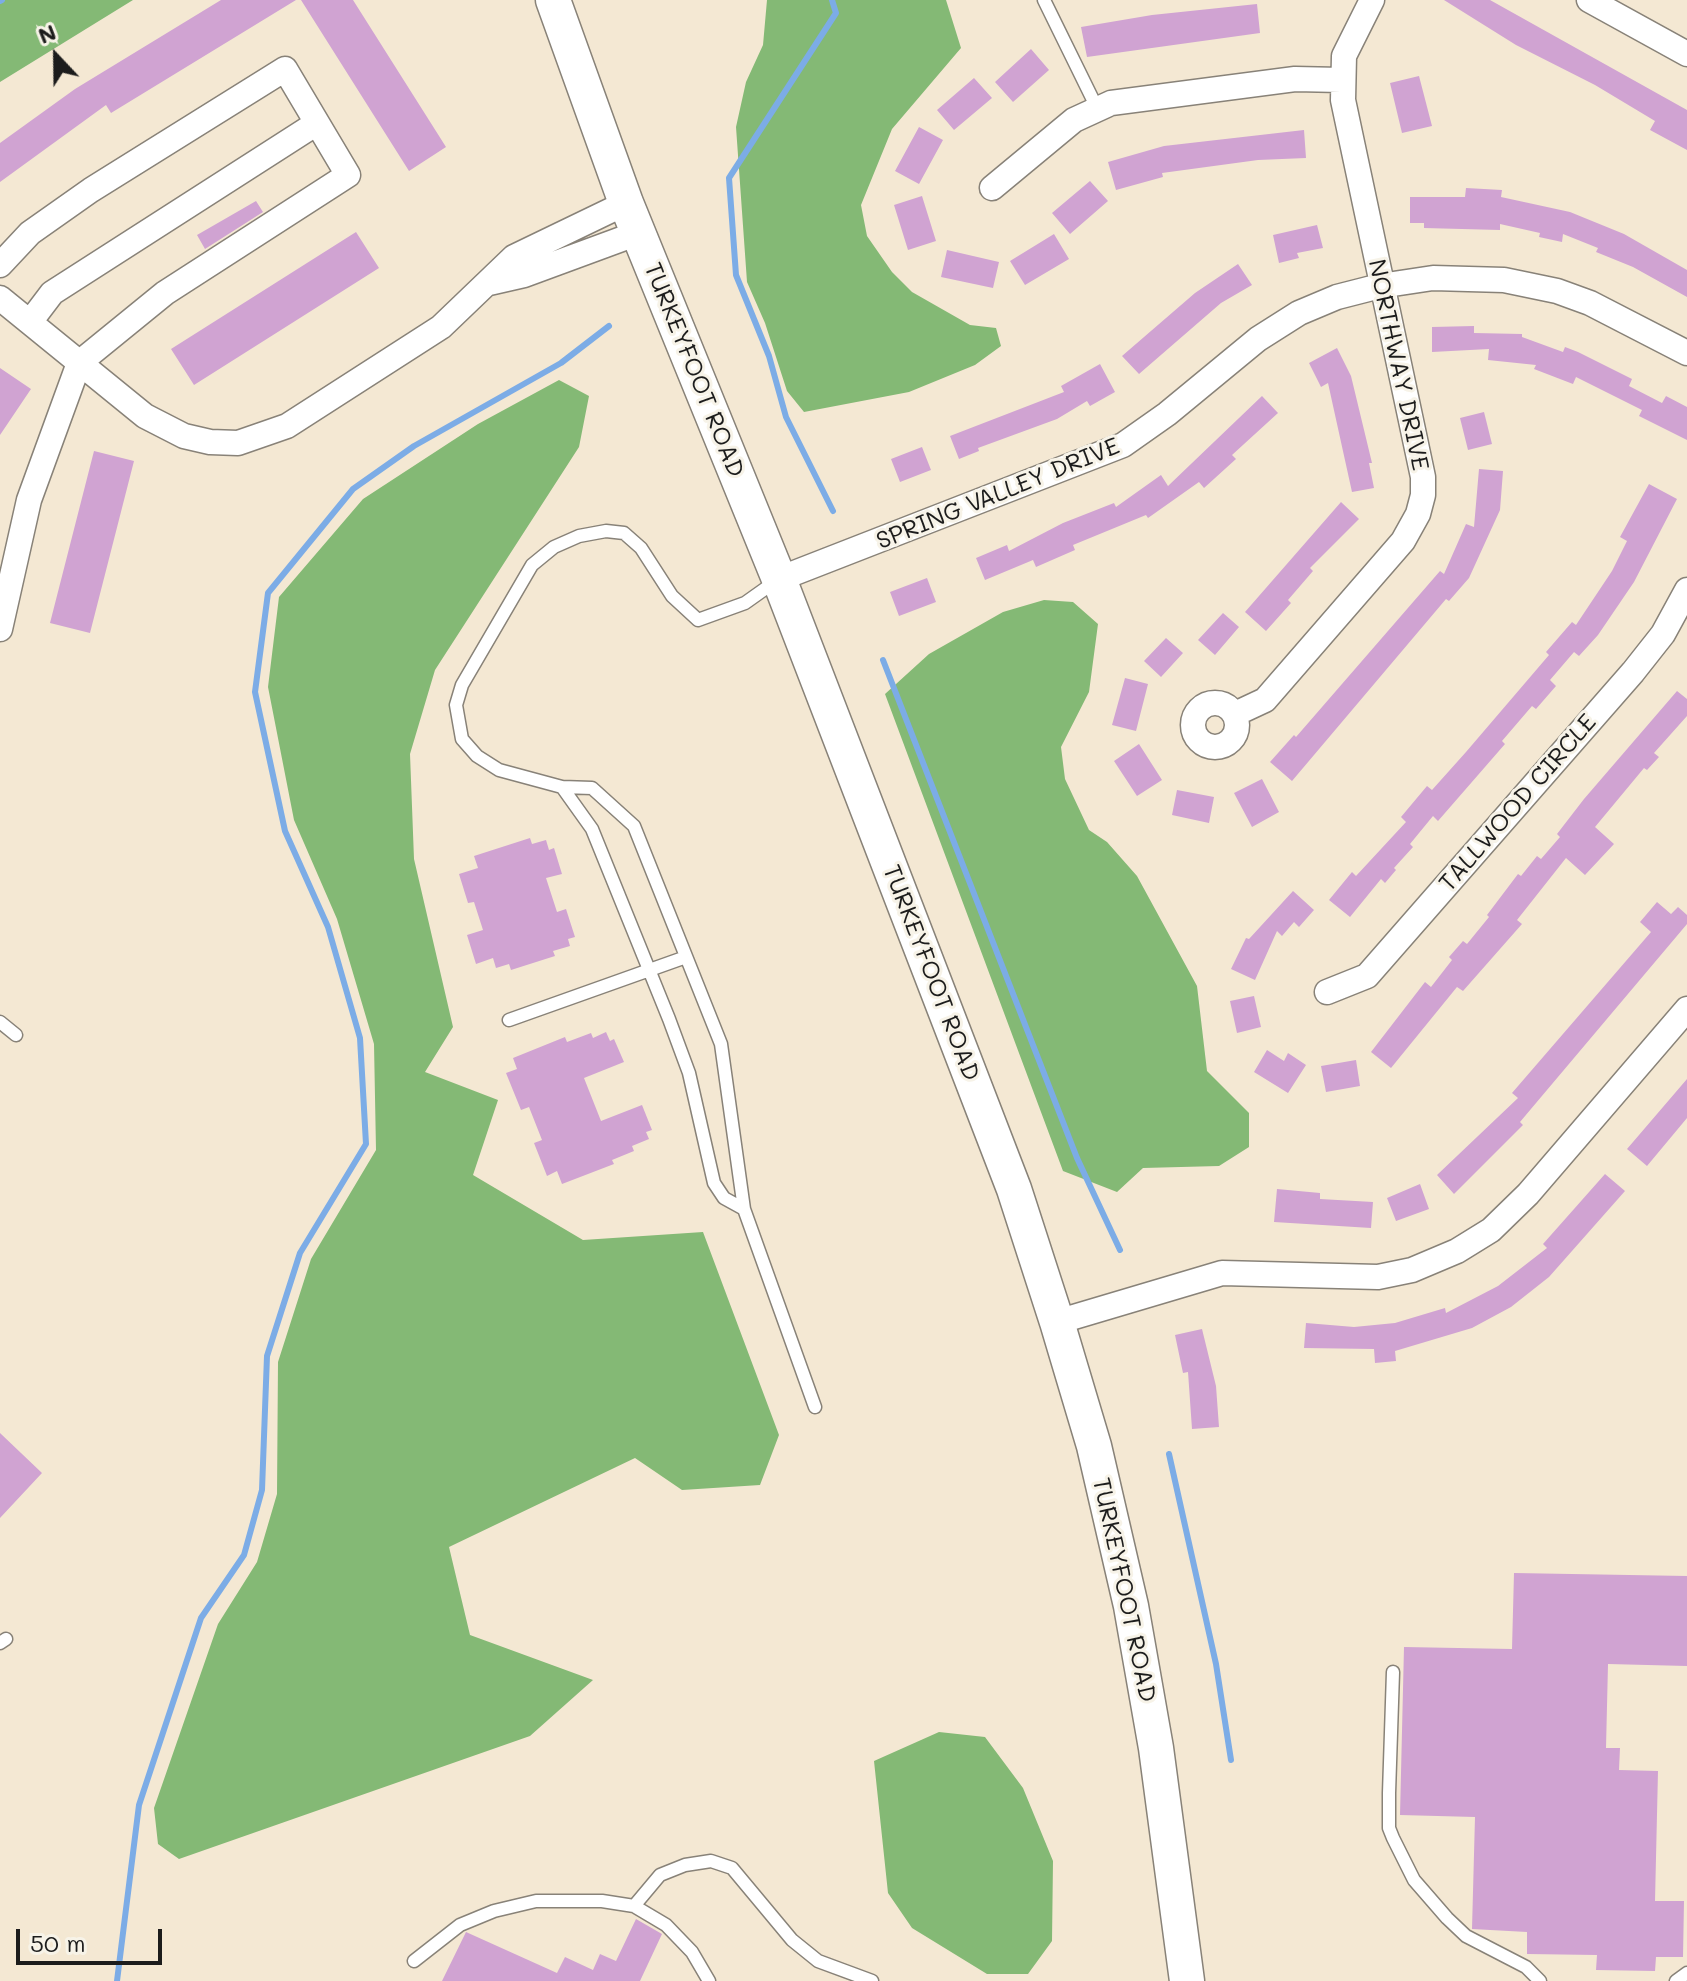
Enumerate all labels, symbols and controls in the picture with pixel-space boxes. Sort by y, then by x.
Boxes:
north arrow [16,16,96,96]
text: N [34,17,60,50]
street label: NORTHWAY DRIVE [1362,257,1434,473]
street label: TURKEYFOOT ROAD [638,259,750,481]
street label: SPRING VALLEY DRIVE [872,432,1124,556]
street label: TALLWOOD CIRCLE [1433,709,1603,897]
street label: TURKEYFOOT ROAD [877,861,985,1085]
street label: TURKEYFOOT ROAD [1086,1475,1162,1705]
scale bar [20,1913,166,1963]
text: 50 m [30,1927,86,1958]

